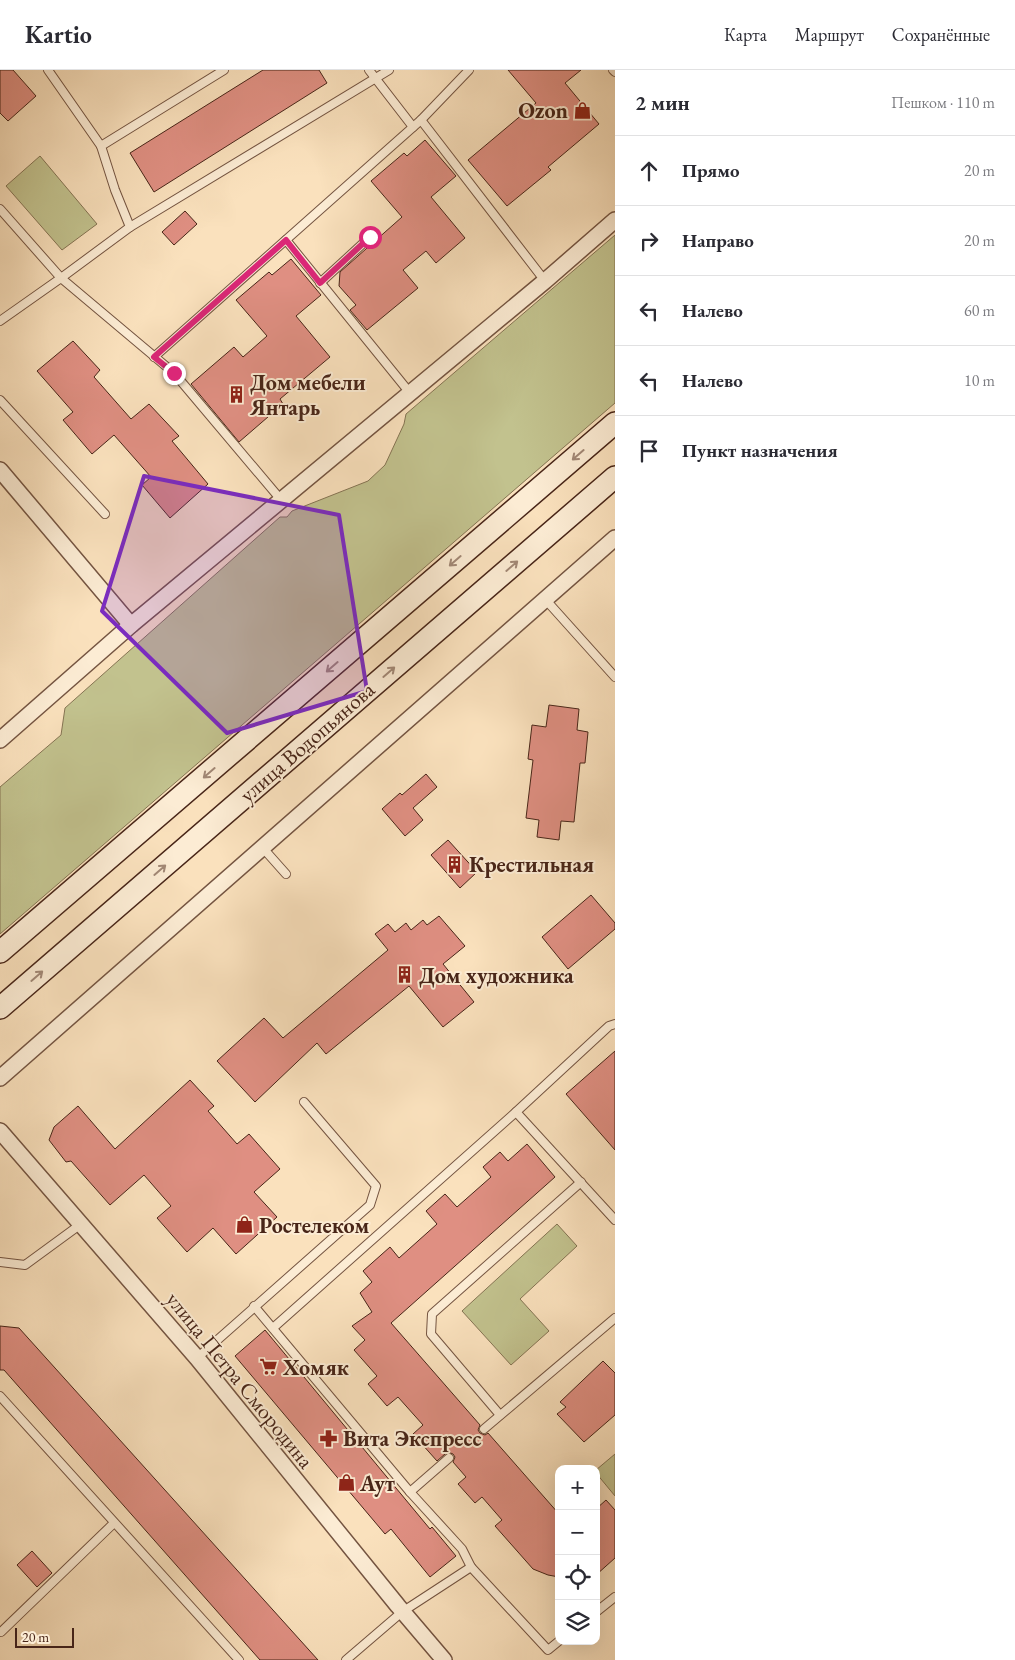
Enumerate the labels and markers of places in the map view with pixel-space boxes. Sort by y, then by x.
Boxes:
place label: Ozon [518,96,569,125]
shop icon: Ozon [572,100,592,120]
place label: Дом мебели Янтарь [249,368,366,422]
building icon: Дом мебели Янтарь [226,385,246,405]
place label: Крестильная [469,850,594,879]
building icon: Крестильная [445,854,465,874]
place label: Дом художника [419,961,574,990]
building icon: Дом художника [395,965,415,985]
place label: Ростелеком [259,1211,370,1240]
shop icon: Ростелеком [235,1215,255,1235]
place label: Хомяк [282,1353,350,1382]
supermarket icon: Хомяк [259,1357,279,1377]
place label: Вита Экспресс [343,1424,482,1453]
pharmacy icon: Вита Экспресс [319,1428,339,1448]
place label: Аут [359,1469,395,1498]
shop icon: Аут [336,1473,356,1493]

